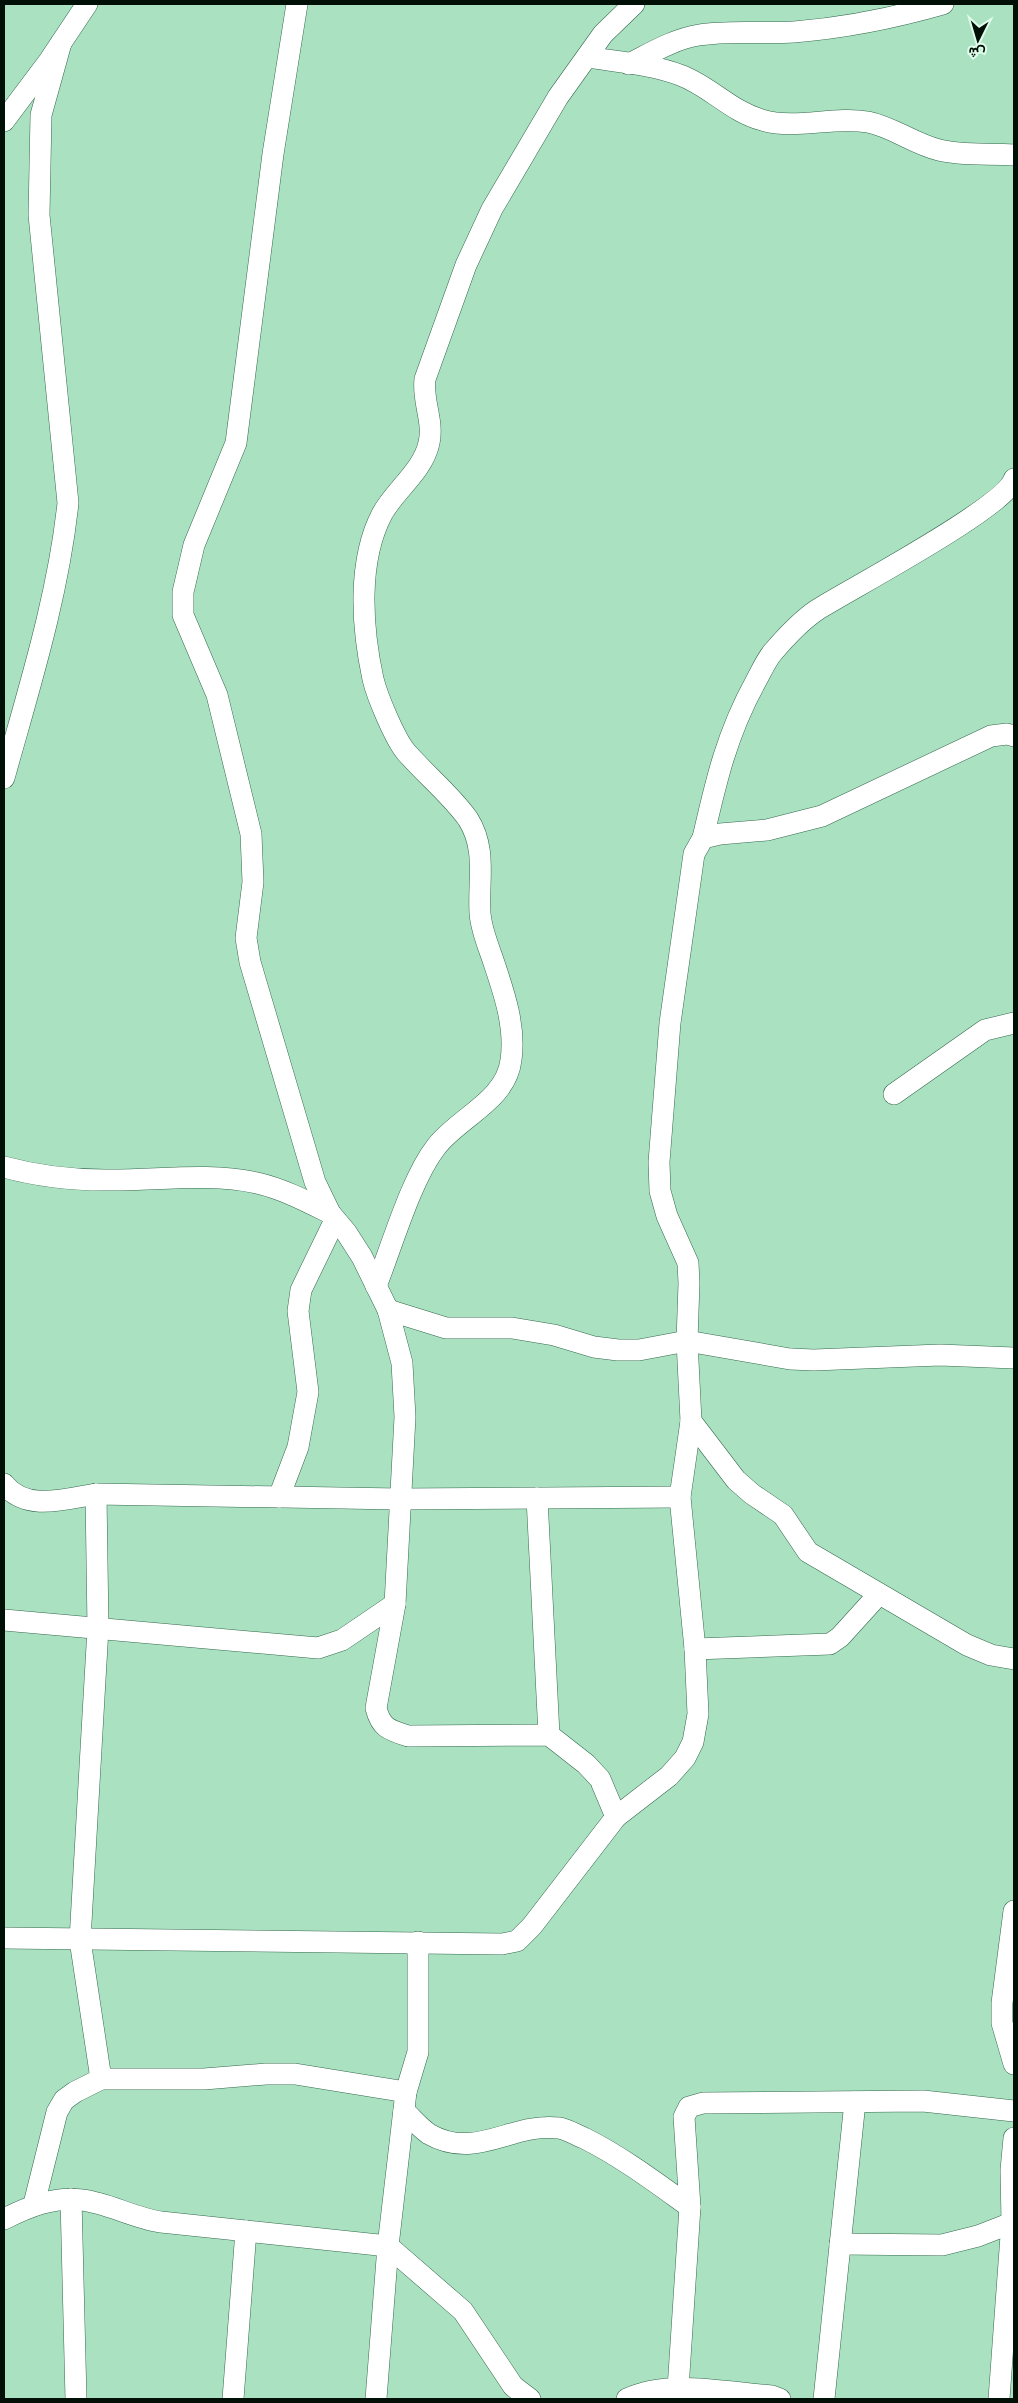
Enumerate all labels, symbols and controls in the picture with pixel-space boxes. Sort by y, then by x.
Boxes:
north arrow [953,15,1003,65]
text: ش [967,43,986,64]

